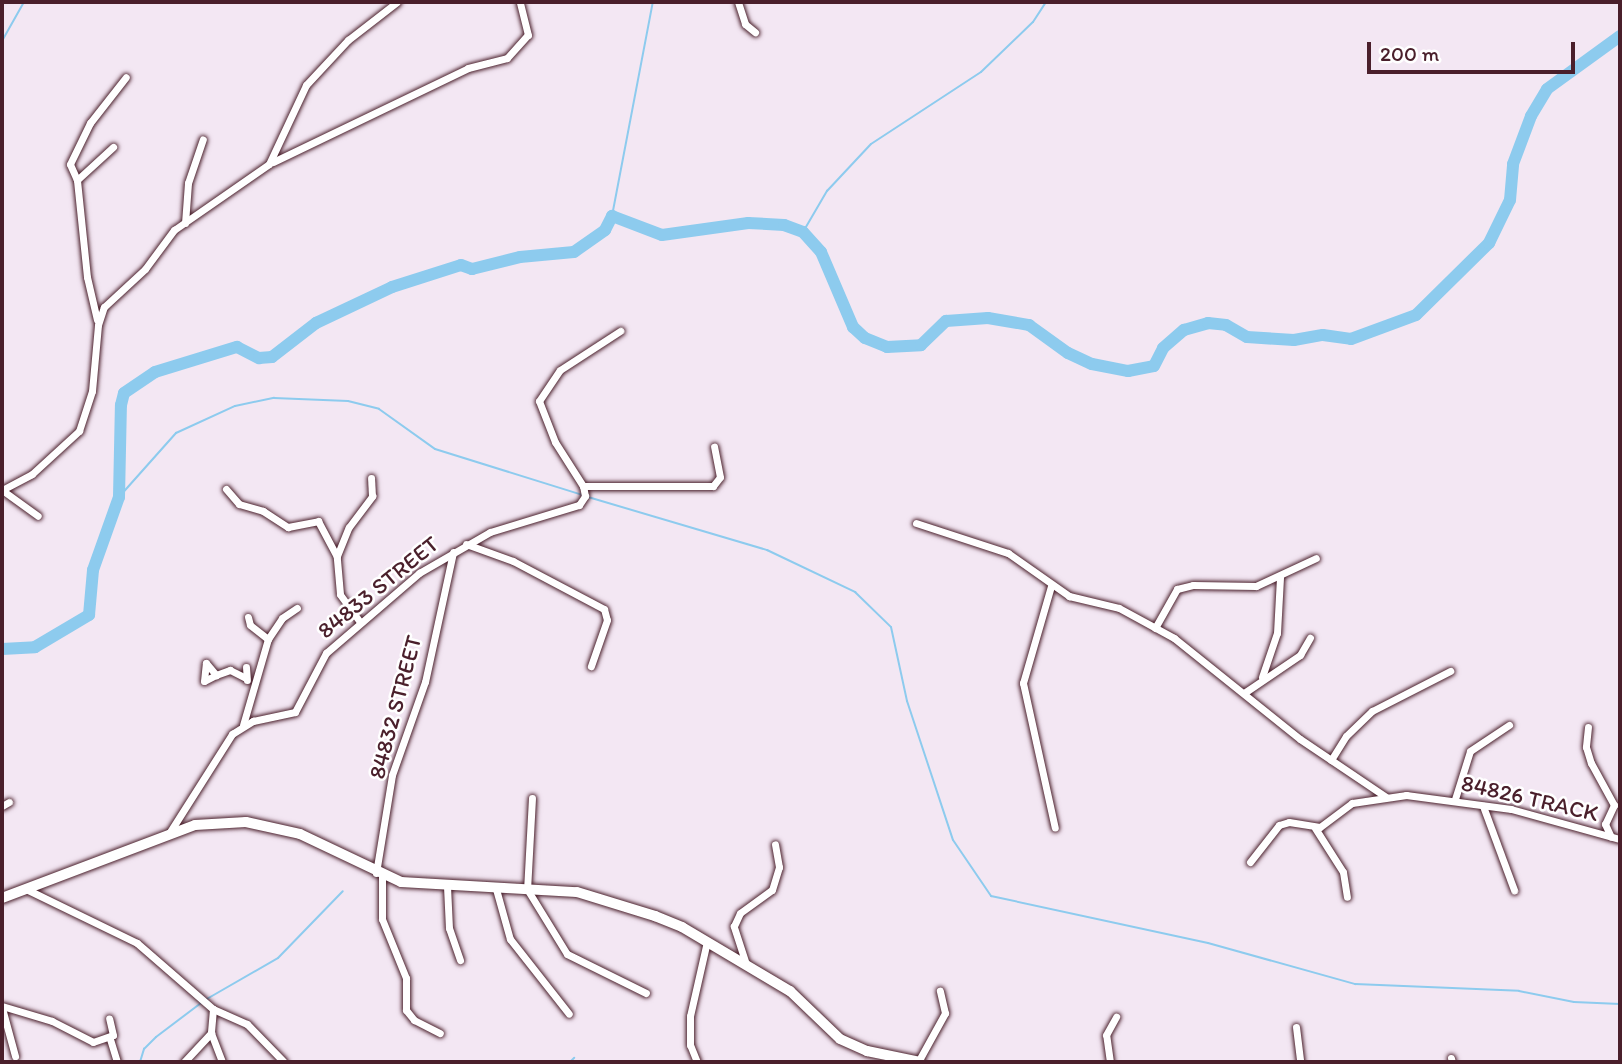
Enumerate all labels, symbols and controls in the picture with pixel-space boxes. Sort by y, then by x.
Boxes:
scale bar [1370,28,1578,72]
text: 200 m [1380,41,1439,66]
street label: 84833 STREET [312,530,444,644]
street label: 84832 STREET [363,632,427,782]
street label: 84826 TRACK [1459,769,1601,827]

